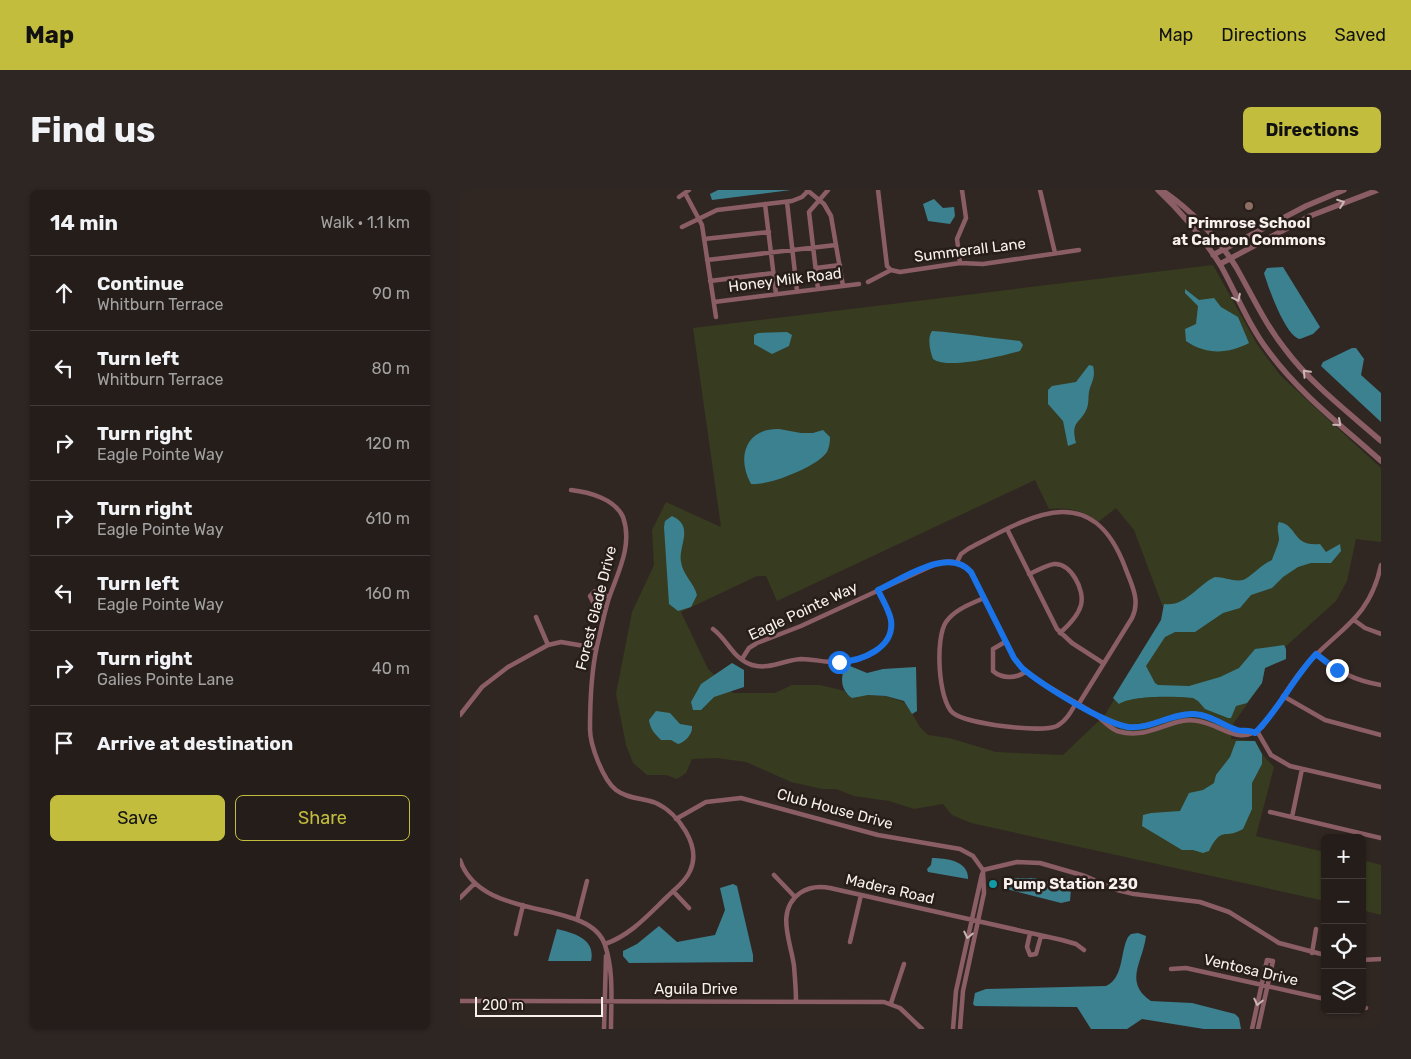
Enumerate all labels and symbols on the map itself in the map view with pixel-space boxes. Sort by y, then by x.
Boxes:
one-way arrow [1336,199,1345,209]
marker: Primrose School at Cahoon Commons [1243,200,1255,212]
place label: Primrose School at Cahoon Commons [1172,214,1326,249]
street label: Summerall Lane [913,234,1027,266]
street label: Honey Milk Road [727,264,843,296]
one-way arrow [1231,292,1241,301]
one-way arrow [1303,370,1312,379]
one-way arrow [1333,417,1342,426]
street label: Forest Glade Drive [572,544,620,672]
street label: Eagle Pointe Way [745,578,861,644]
route start [828,651,851,674]
route end [1326,659,1349,682]
street label: Club House Drive [775,785,895,833]
street label: Madera Road [844,870,936,908]
place label: Pump Station 230 [1003,875,1138,893]
marker: Pump Station 230 [987,878,999,890]
one-way arrow [963,930,974,939]
street label: Ventosa Drive [1202,950,1300,990]
street label: Aguila Drive [654,980,738,998]
scale bar [475,994,602,1017]
one-way arrow [1253,997,1264,1006]

